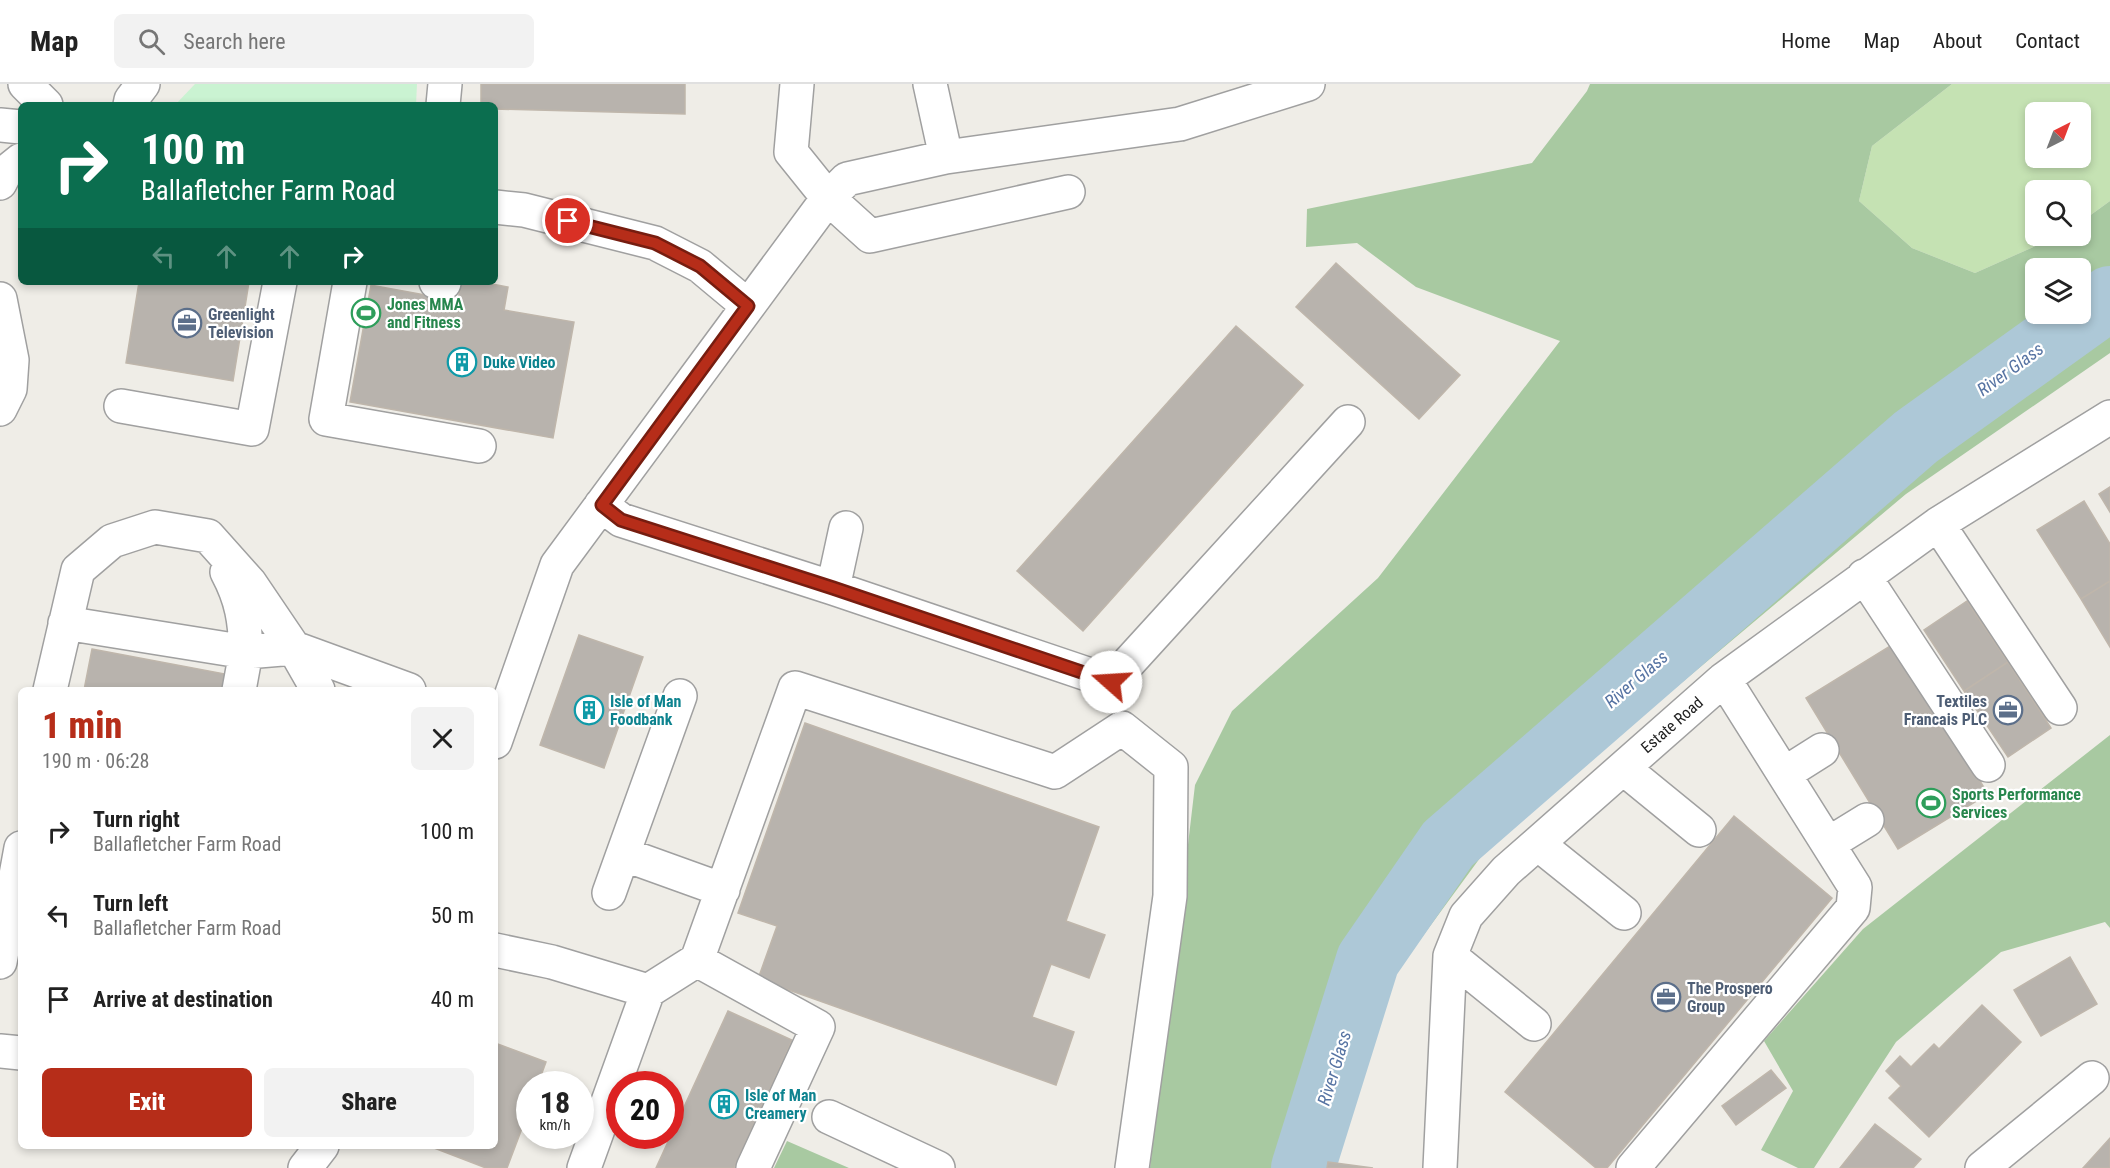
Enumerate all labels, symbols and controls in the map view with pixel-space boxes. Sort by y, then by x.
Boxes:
search box [114,14,534,68]
text: Map [30,25,78,58]
icon: search [135,25,168,58]
text: Search here [183,29,286,54]
text: Home [1781,29,1831,53]
text: Map [1864,29,1900,53]
text: About [1933,29,1982,53]
text: Contact [2015,29,2080,53]
north arrow [2025,102,2091,168]
map controls [2025,102,2091,324]
text: 100 m [141,125,246,174]
icon: right [42,126,120,204]
text: Ballafletcher Farm Road [141,175,395,207]
button: search [2025,180,2091,246]
pin [542,195,593,246]
icon: arrive [551,204,584,237]
icon: left [147,240,180,273]
icon: ahead [210,240,243,273]
icon: ahead [273,240,306,273]
icon: right [336,240,369,273]
button: layers [2025,258,2091,324]
place label: Jones MMA and Fitness [387,295,464,332]
sports icon: Jones MMA and Fitness [350,297,382,329]
place label: Greenlight Television [208,305,275,342]
office icon: Greenlight Television [171,307,203,339]
water label: River Glass [1973,338,2047,400]
building icon: Duke Video [446,346,478,378]
place label: Duke Video [483,353,556,372]
water label: River Glass [1600,646,1672,712]
position arrow [1079,650,1143,714]
place label: Isle of Man Foodbank [610,692,682,729]
place label: Textiles Francais PLC [1904,692,1987,729]
street label: Estate Road [1637,693,1707,757]
building icon: Isle of Man Foodbank [573,694,605,726]
office icon: Textiles Francais PLC [1992,694,2024,726]
text: 1 min [42,705,122,747]
button: close [411,707,474,770]
text: 190 m · 06:28 [42,749,149,773]
place label: Sports Performance Services [1952,785,2081,822]
sports icon: Sports Performance Services [1915,787,1947,819]
text: Turn right [93,807,180,832]
icon: right [42,815,75,848]
text: 100 m [420,819,474,844]
text: Ballafletcher Farm Road [93,832,281,856]
text: Turn left [93,891,168,916]
icon: left [42,899,75,932]
text: 50 m [431,903,474,928]
text: Ballafletcher Farm Road [93,916,281,940]
place label: The Prospero Group [1687,979,1773,1016]
office icon: The Prospero Group [1650,981,1682,1013]
icon: arrive [42,983,75,1016]
text: Arrive at destination [93,987,273,1012]
text: 40 m [431,987,474,1012]
water label: River Glass [1313,1028,1355,1108]
button: Exit [42,1068,252,1137]
button: Share [264,1068,474,1137]
speed limit sign: 20 [606,1071,684,1149]
text: 18 [540,1085,570,1120]
place label: Isle of Man Creamery [745,1086,817,1123]
building icon: Isle of Man Creamery [708,1088,740,1120]
text: km/h [540,1116,570,1134]

